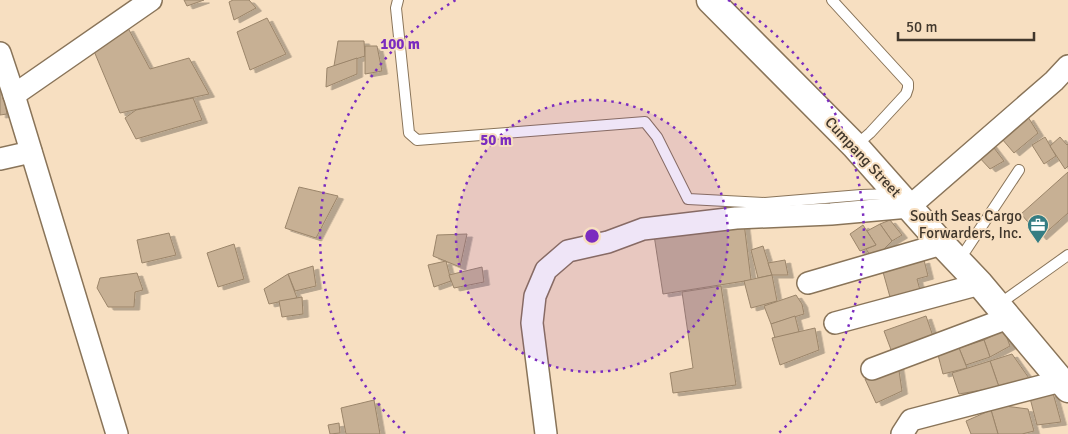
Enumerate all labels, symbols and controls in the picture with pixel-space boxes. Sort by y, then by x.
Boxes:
scale bar [898,10,1034,42]
text: 50 m [906,18,937,36]
text: 100 m [380,35,420,53]
street label: Cumpang Street [821,113,905,201]
text: 50 m [480,131,512,149]
place label: South Seas Cargo Forwarders, Inc. [910,207,1022,242]
office icon: South Seas Cargo Forwarders, Inc. [1026,213,1050,244]
centre of rings [583,227,601,245]

